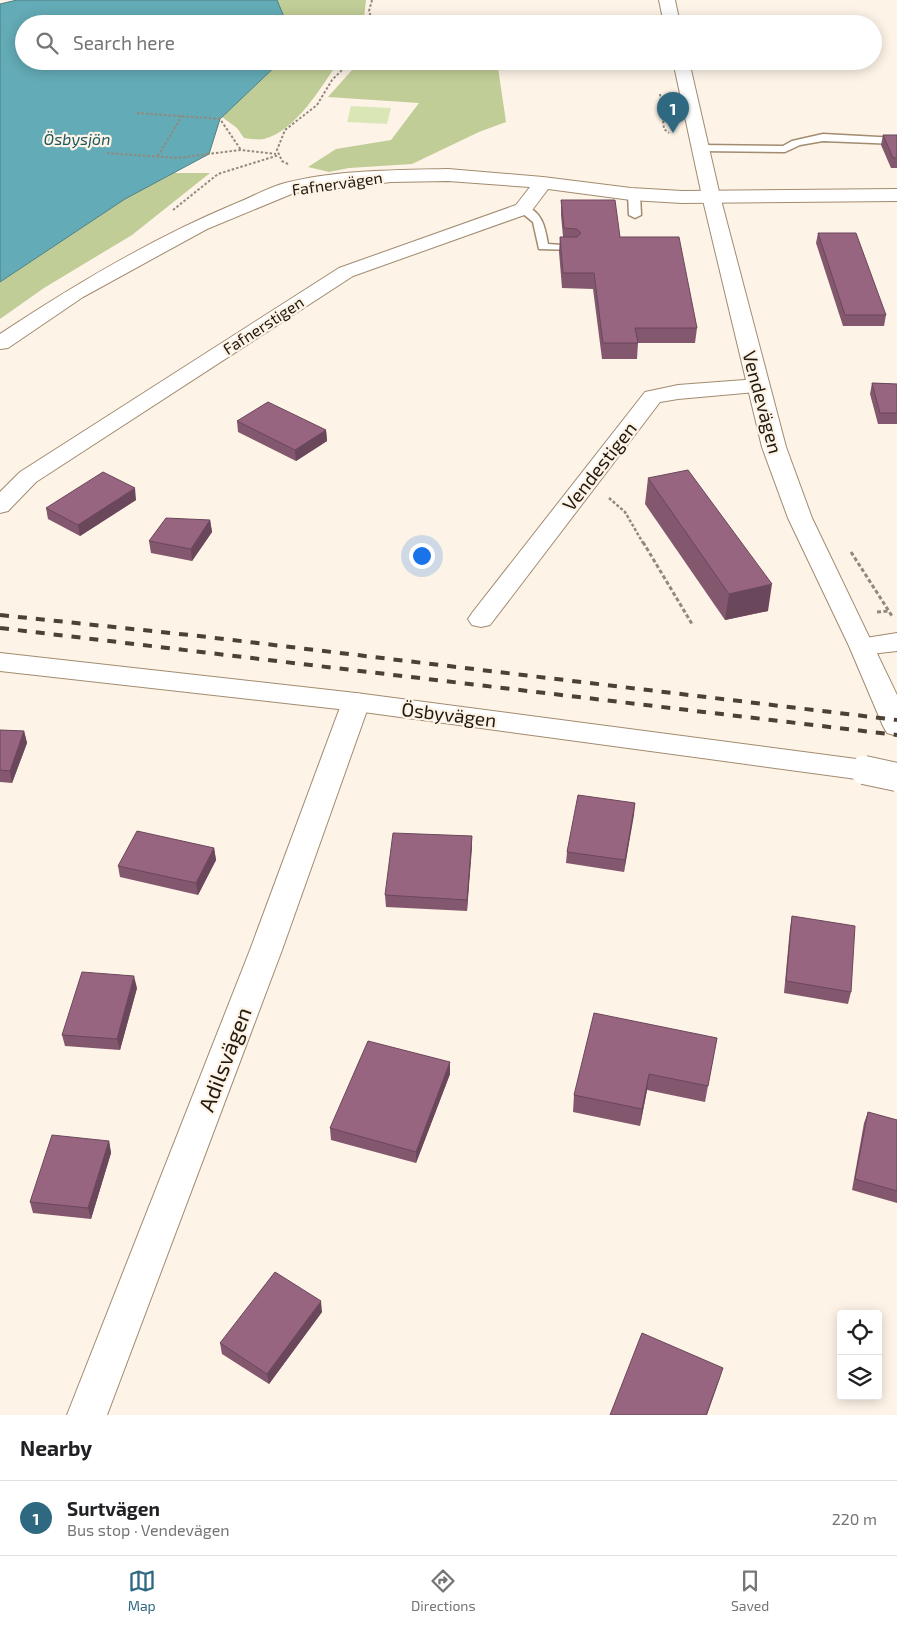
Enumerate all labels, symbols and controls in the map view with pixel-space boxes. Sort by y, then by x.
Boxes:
search box [15,15,882,70]
icon: search [33,29,61,57]
text: Search here [73,31,175,54]
pin: 1 [657,92,689,133]
water label: Ösbysjön [44,129,110,149]
street label: Fafnervägen [290,167,384,199]
street label: Fafnerstigen [219,292,307,358]
street label: Vendevägen [738,348,788,456]
street label: Vendestigen [557,417,641,515]
your location [409,543,435,569]
street label: Ösbyvägen [400,697,498,731]
street label: Adilsvägen [192,1003,256,1115]
map controls [837,1310,882,1400]
button: locate [837,1310,882,1355]
button: layers [837,1355,882,1400]
text: Nearby [20,1435,92,1460]
text: Surtvägen [67,1497,160,1520]
text: 1 [33,1509,39,1528]
text: 220 m [832,1509,877,1528]
text: Bus stop · Vendevägen [67,1520,230,1539]
tab: Map [128,1567,156,1614]
tab: Directions [411,1567,476,1614]
tab: Saved [731,1567,769,1614]

